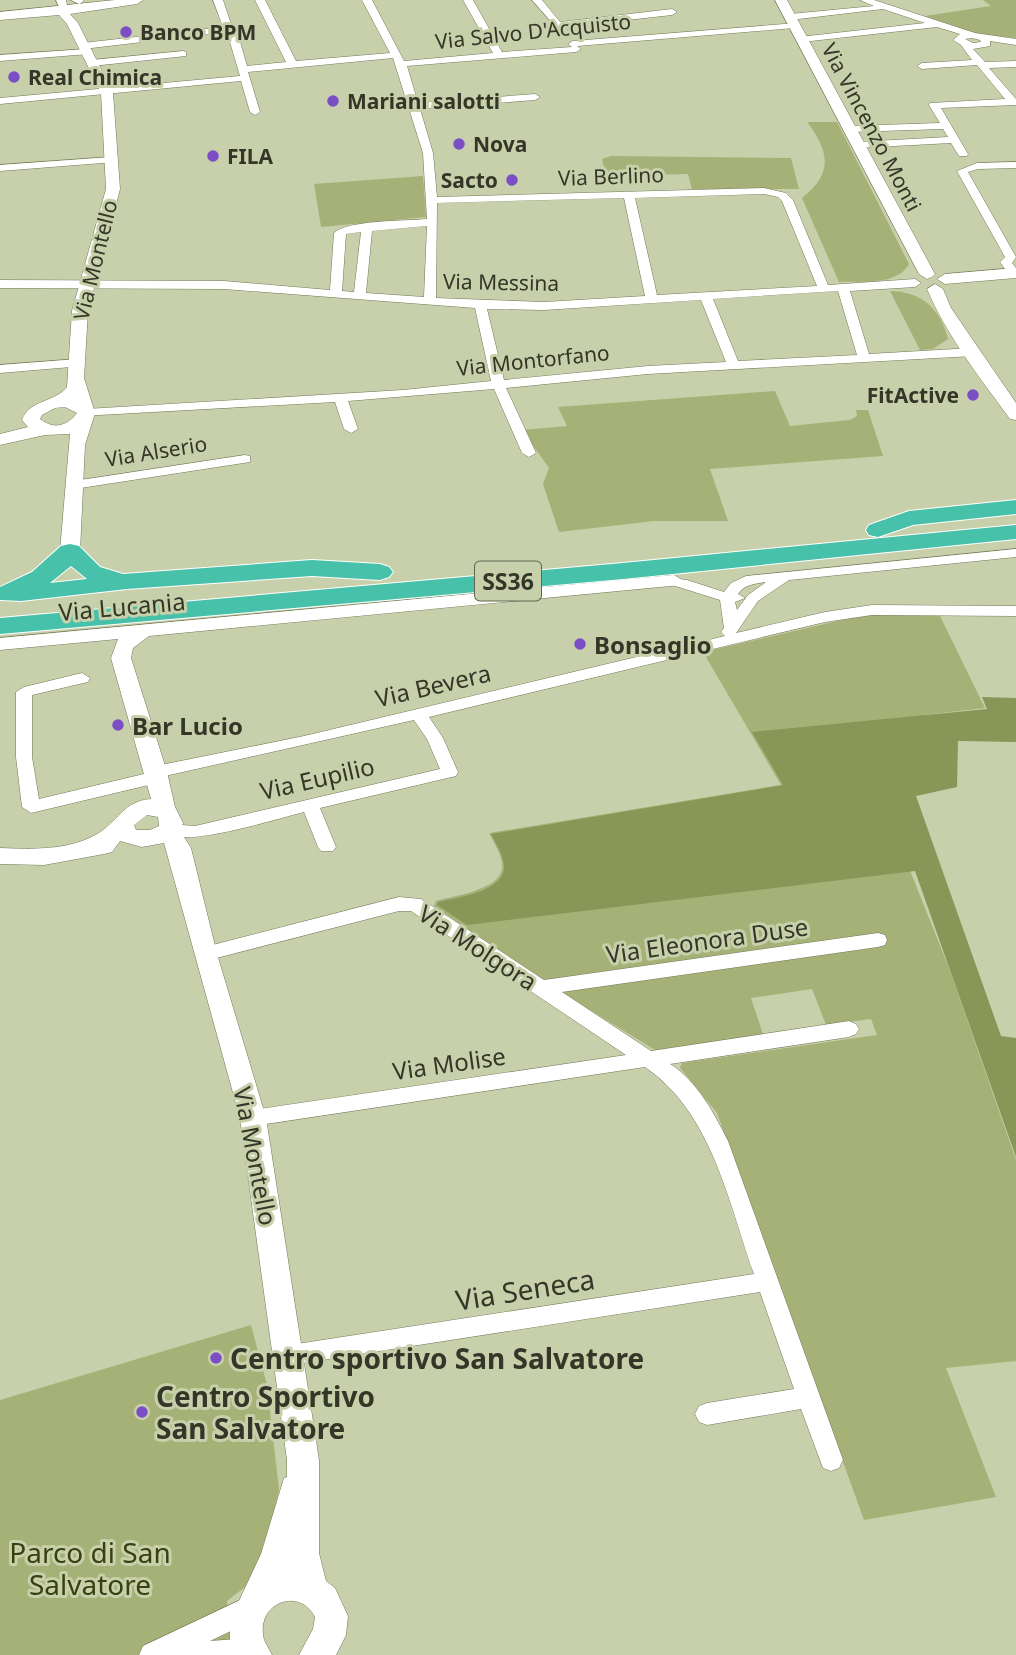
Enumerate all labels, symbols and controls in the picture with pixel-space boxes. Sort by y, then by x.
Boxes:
street label: Via Salvo D'Acquisto [434,7,632,55]
place label: Banco BPM [140,18,256,46]
marker: Banco BPM [118,24,134,40]
street label: Via Vincenzo Monti [816,38,928,216]
place label: Real Chimica [28,63,162,91]
marker: Real Chimica [6,69,22,85]
place label: Mariani salotti [347,87,500,115]
marker: Mariani salotti [325,93,341,109]
place label: Nova [473,130,527,158]
marker: Nova [451,136,467,152]
place label: FILA [227,142,273,170]
marker: FILA [205,148,221,164]
street label: Via Berlino [558,160,664,192]
place label: Sacto [441,166,498,194]
marker: Sacto [504,172,520,188]
street label: Via Montello [67,197,123,323]
street label: Via Messina [443,267,559,297]
street label: Via Montorfano [455,338,611,382]
place label: FitActive [867,381,959,409]
marker: FitActive [965,387,981,403]
street label: Via Alserio [103,429,209,473]
road number: SS36 [475,562,541,600]
street label: Via Lucania [57,584,187,628]
place label: Bonsaglio [594,628,711,661]
marker: Bonsaglio [572,636,588,652]
street label: Via Bevera [372,656,494,714]
place label: Bar Lucio [132,709,243,742]
marker: Bar Lucio [110,717,126,733]
street label: Via Eupilio [257,749,377,807]
street label: Via Molgora [412,896,544,998]
street label: Via Eleonora Duse [604,909,810,971]
street label: Via Molise [390,1039,508,1087]
street label: Via Montello [226,1084,286,1228]
street label: Via Seneca [453,1259,597,1319]
place label: Centro sportivo San Salvatore [230,1339,644,1377]
marker: Centro sportivo San Salvatore [208,1350,224,1366]
place label: Centro Sportivo San Salvatore [156,1377,375,1447]
marker: Centro Sportivo San Salvatore [134,1404,150,1420]
park label: Parco di San Salvatore [9,1533,171,1603]

